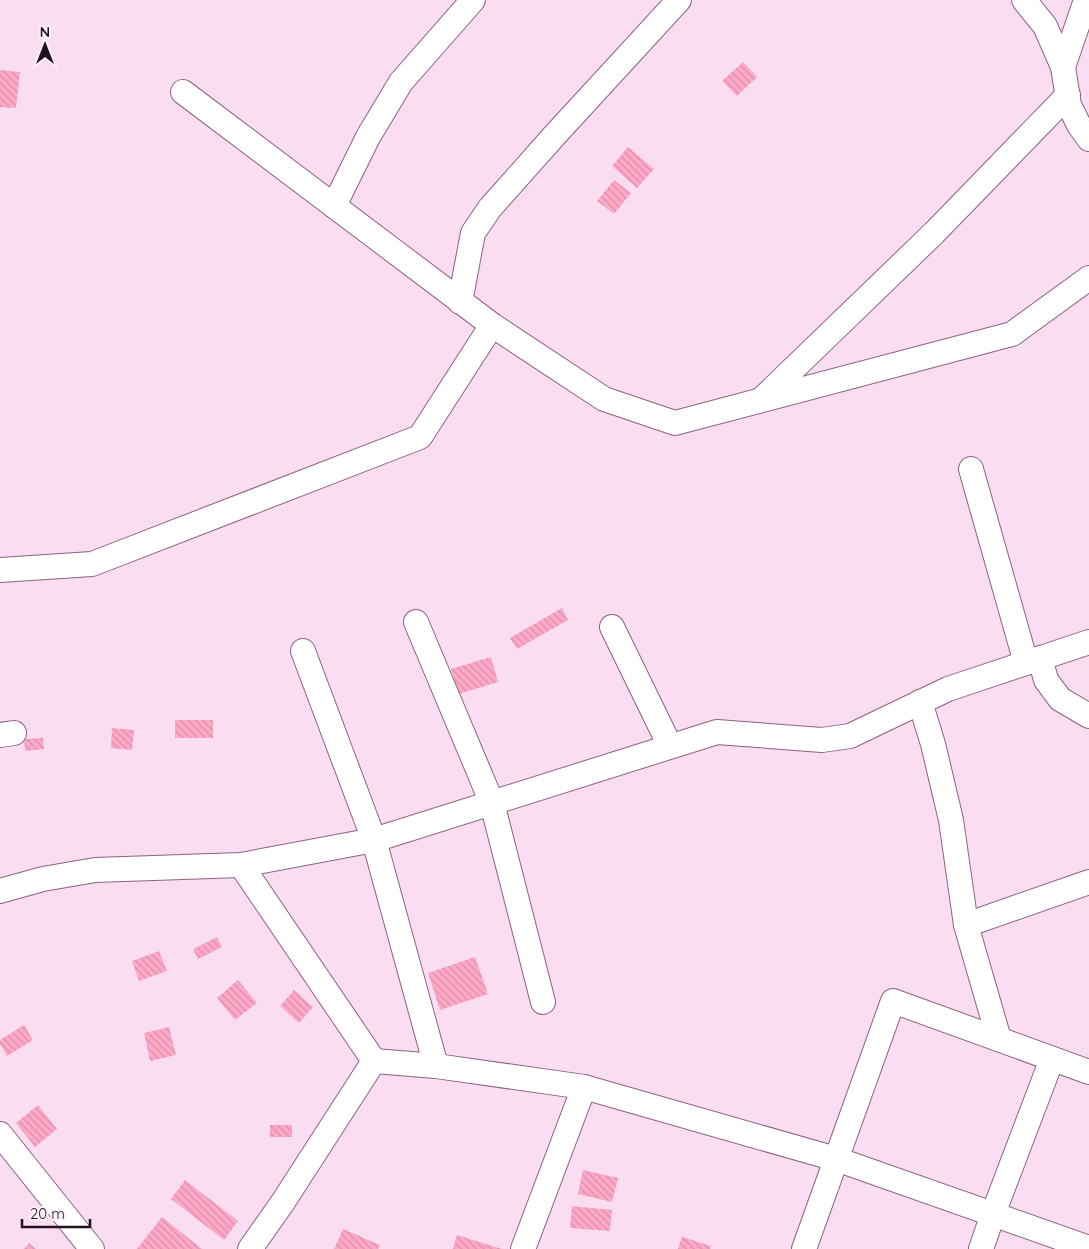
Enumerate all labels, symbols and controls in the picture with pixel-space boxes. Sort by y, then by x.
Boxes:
north arrow [20,20,70,70]
text: N [40,23,50,41]
scale bar [22,1196,90,1228]
text: 20 m [30,1204,65,1223]

